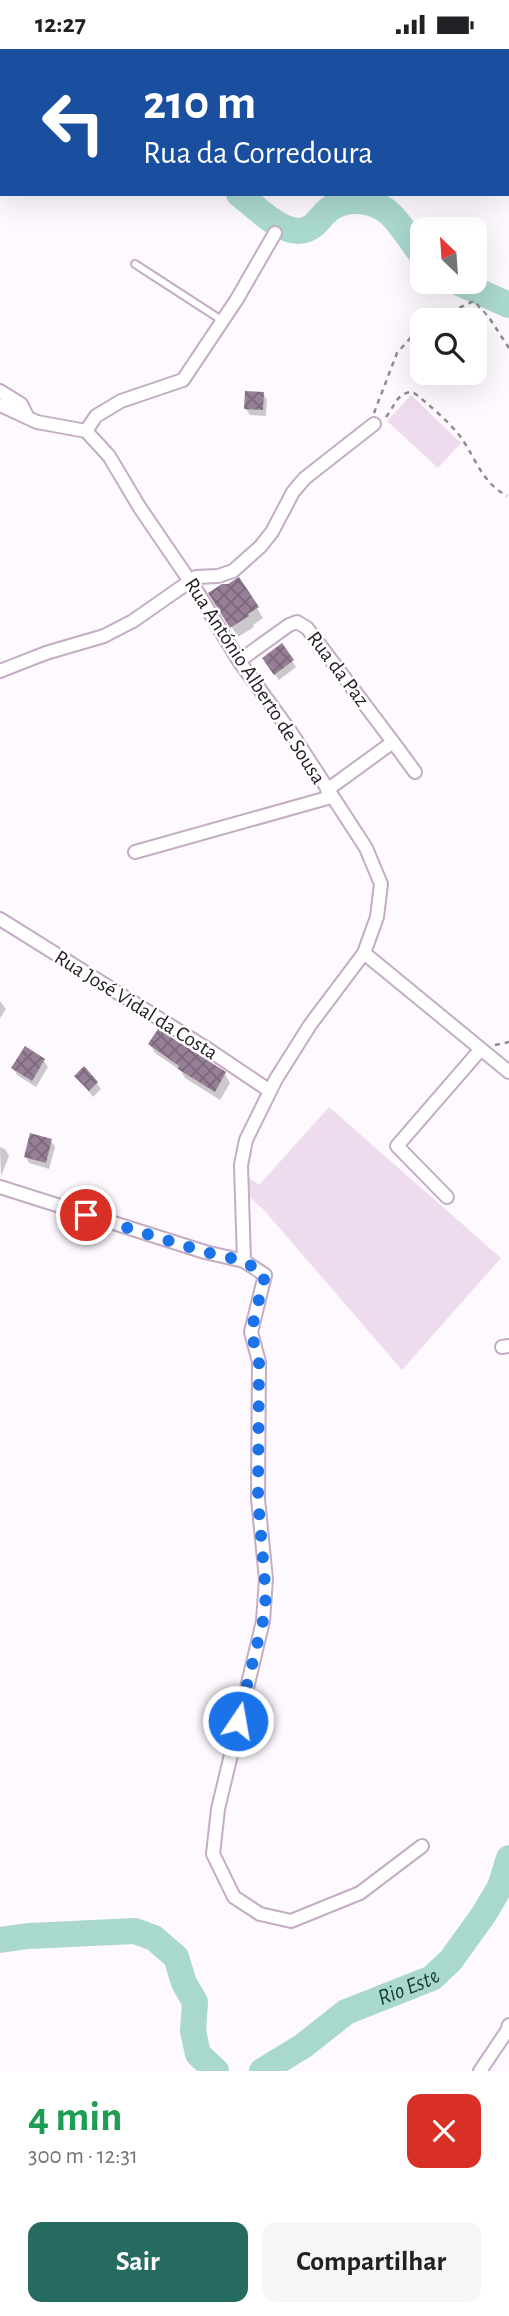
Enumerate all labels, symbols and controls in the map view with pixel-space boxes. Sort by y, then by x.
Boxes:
text: 12:27 [35,11,86,37]
icon: left [28,77,119,168]
text: 210 m [143,79,256,128]
text: Rua da Corredoura [143,137,373,169]
north arrow [410,217,486,294]
map controls [410,217,487,385]
button: search [410,308,487,385]
street label: Rua António Alberto de Sousa [181,574,330,788]
street label: Rua da Paz [303,628,373,710]
street label: Rua José Vidal da Costa [51,946,221,1064]
pin [56,1185,116,1245]
icon: arrive [67,1196,105,1234]
position arrow [201,1684,275,1758]
water label: Rio Este [374,1965,445,2010]
button: close [407,2094,481,2168]
text: 4 min [28,2096,123,2138]
text: 300 m · 12:31 [28,2145,138,2168]
button: Sair [28,2222,248,2302]
button: Compartilhar [262,2222,481,2302]

